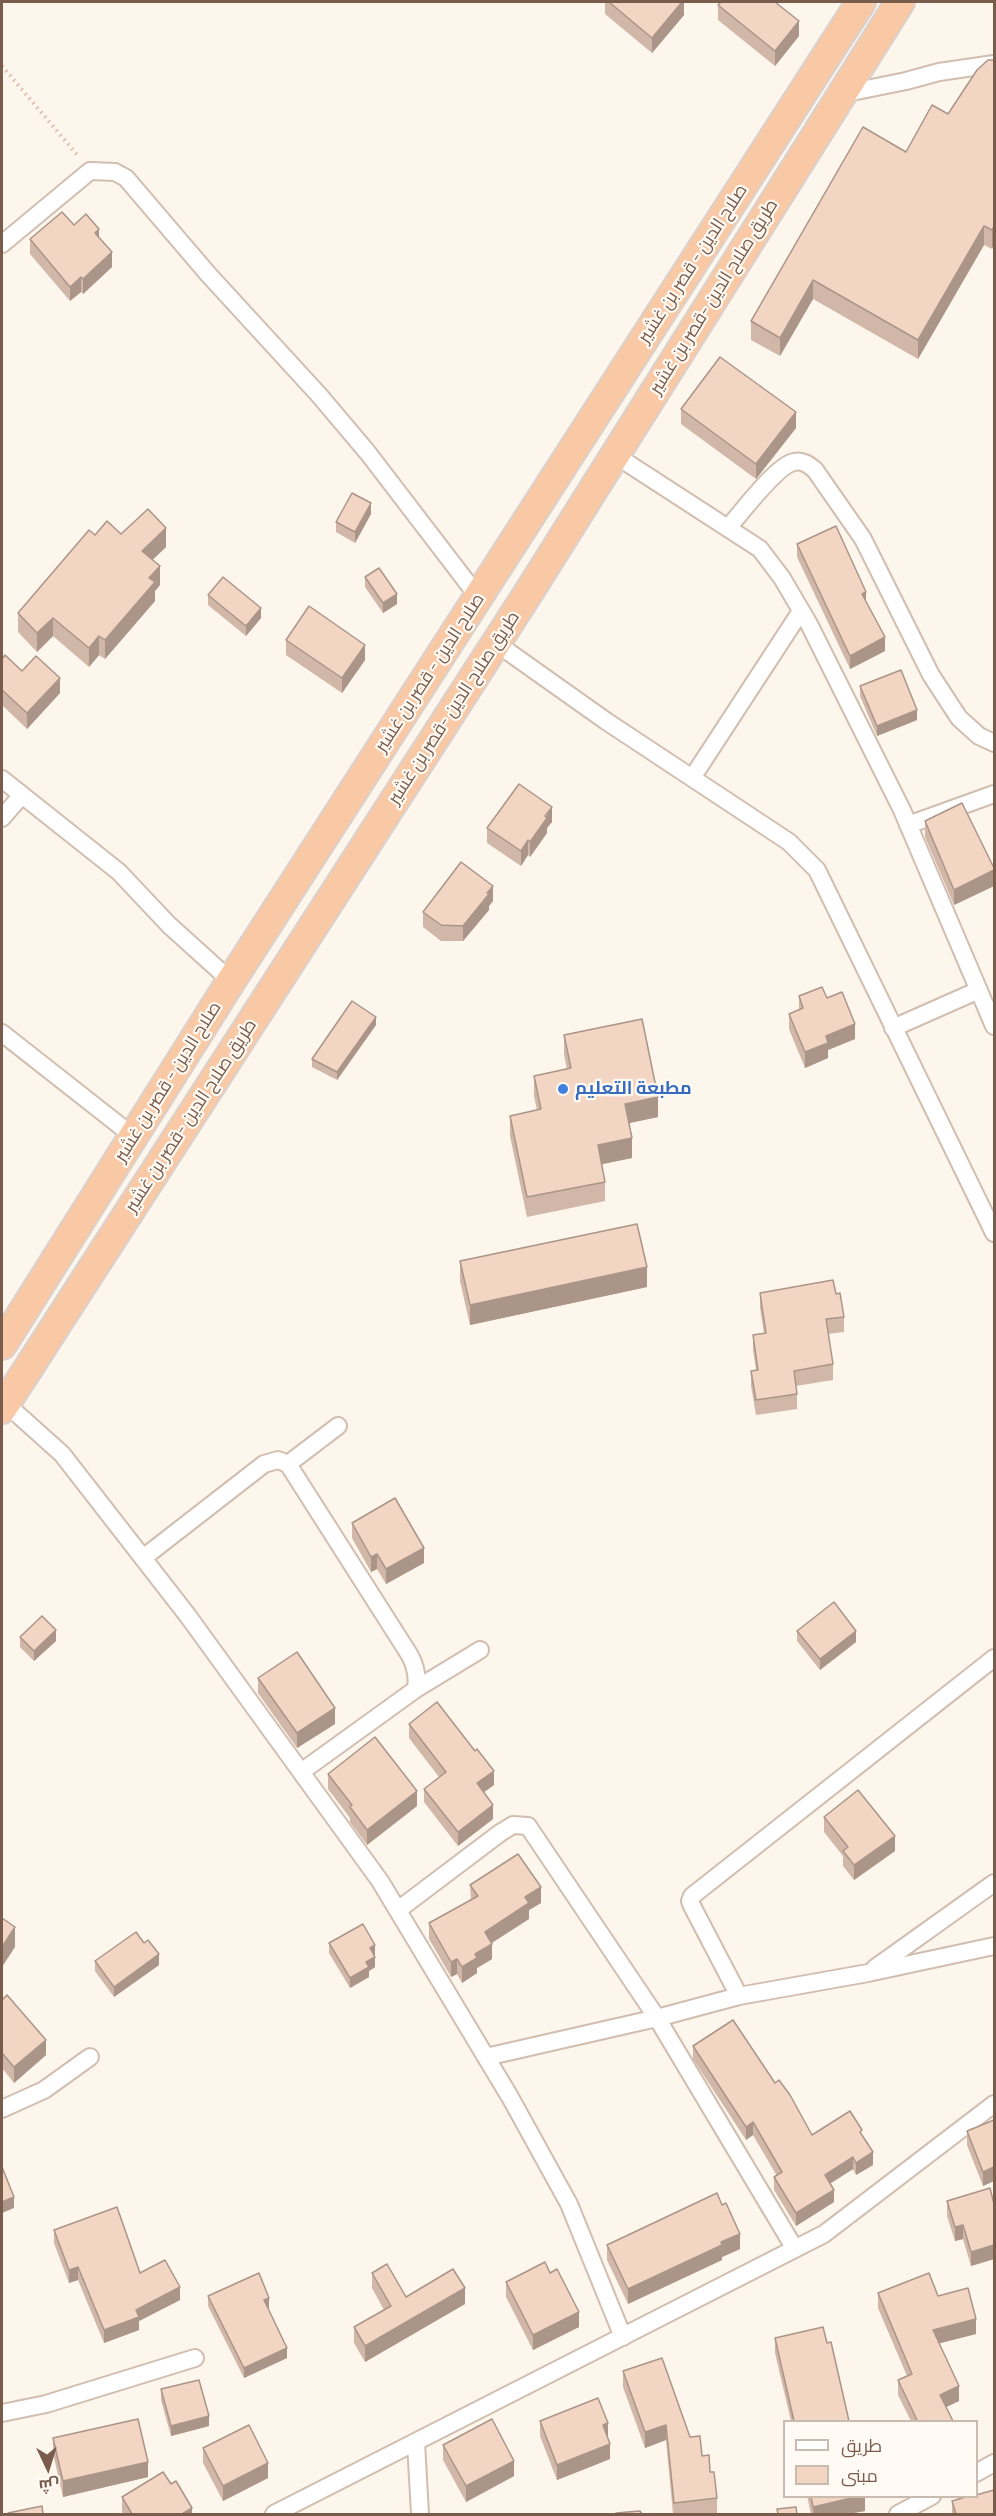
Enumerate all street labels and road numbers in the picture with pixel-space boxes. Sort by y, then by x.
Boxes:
street label: صلاح الدين - قصر بن غشير [634,181,752,347]
street label: طريق صلاح الدين -قصر بن غشير [645,195,783,399]
street label: صلاح الدين - قصر بن غشير [371,590,489,756]
street label: طريق صلاح الدين -قصر بن غشير [383,607,525,809]
street label: صلاح الدين - قصر بن غشير [110,998,226,1166]
street label: طريق صلاح الدين -قصر بن غشير [120,1015,262,1217]

